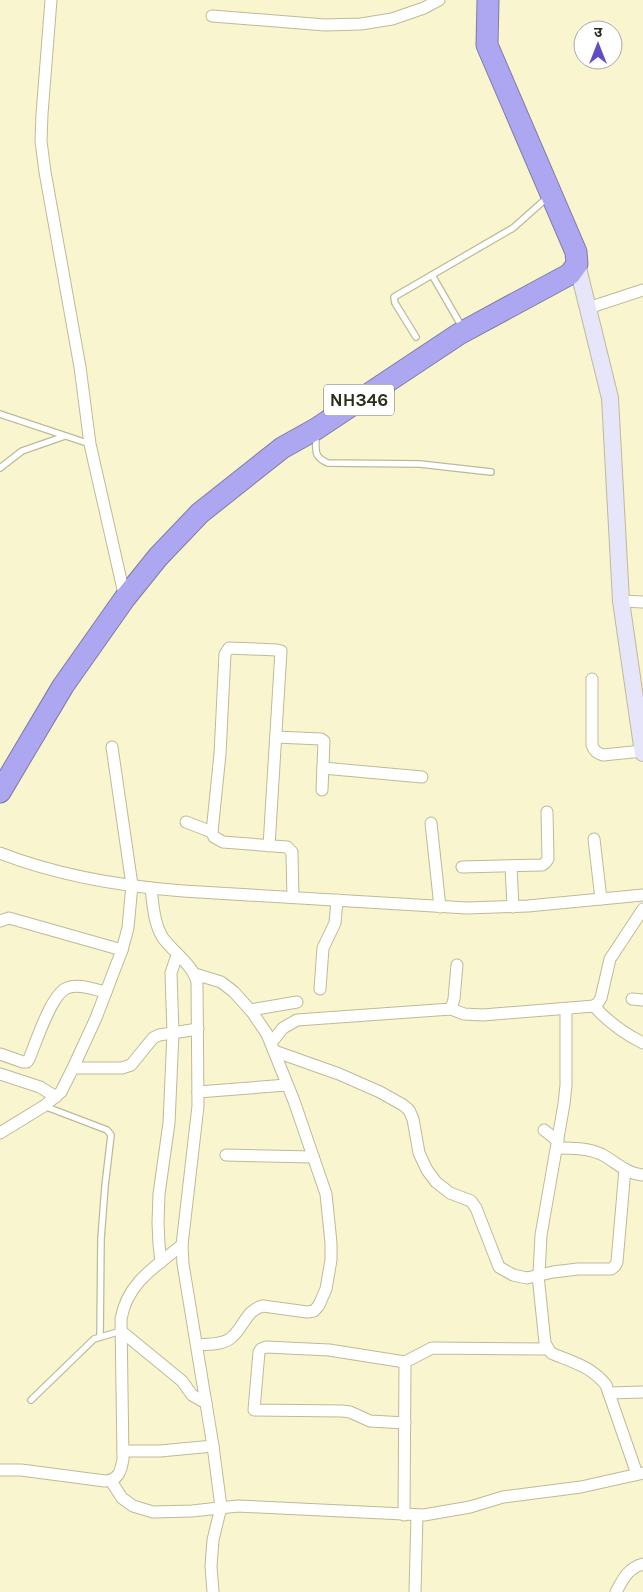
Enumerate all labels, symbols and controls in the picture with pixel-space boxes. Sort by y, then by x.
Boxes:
north arrow [573,20,623,70]
text: उ [594,24,603,41]
road number: NH346 [324,384,394,416]

